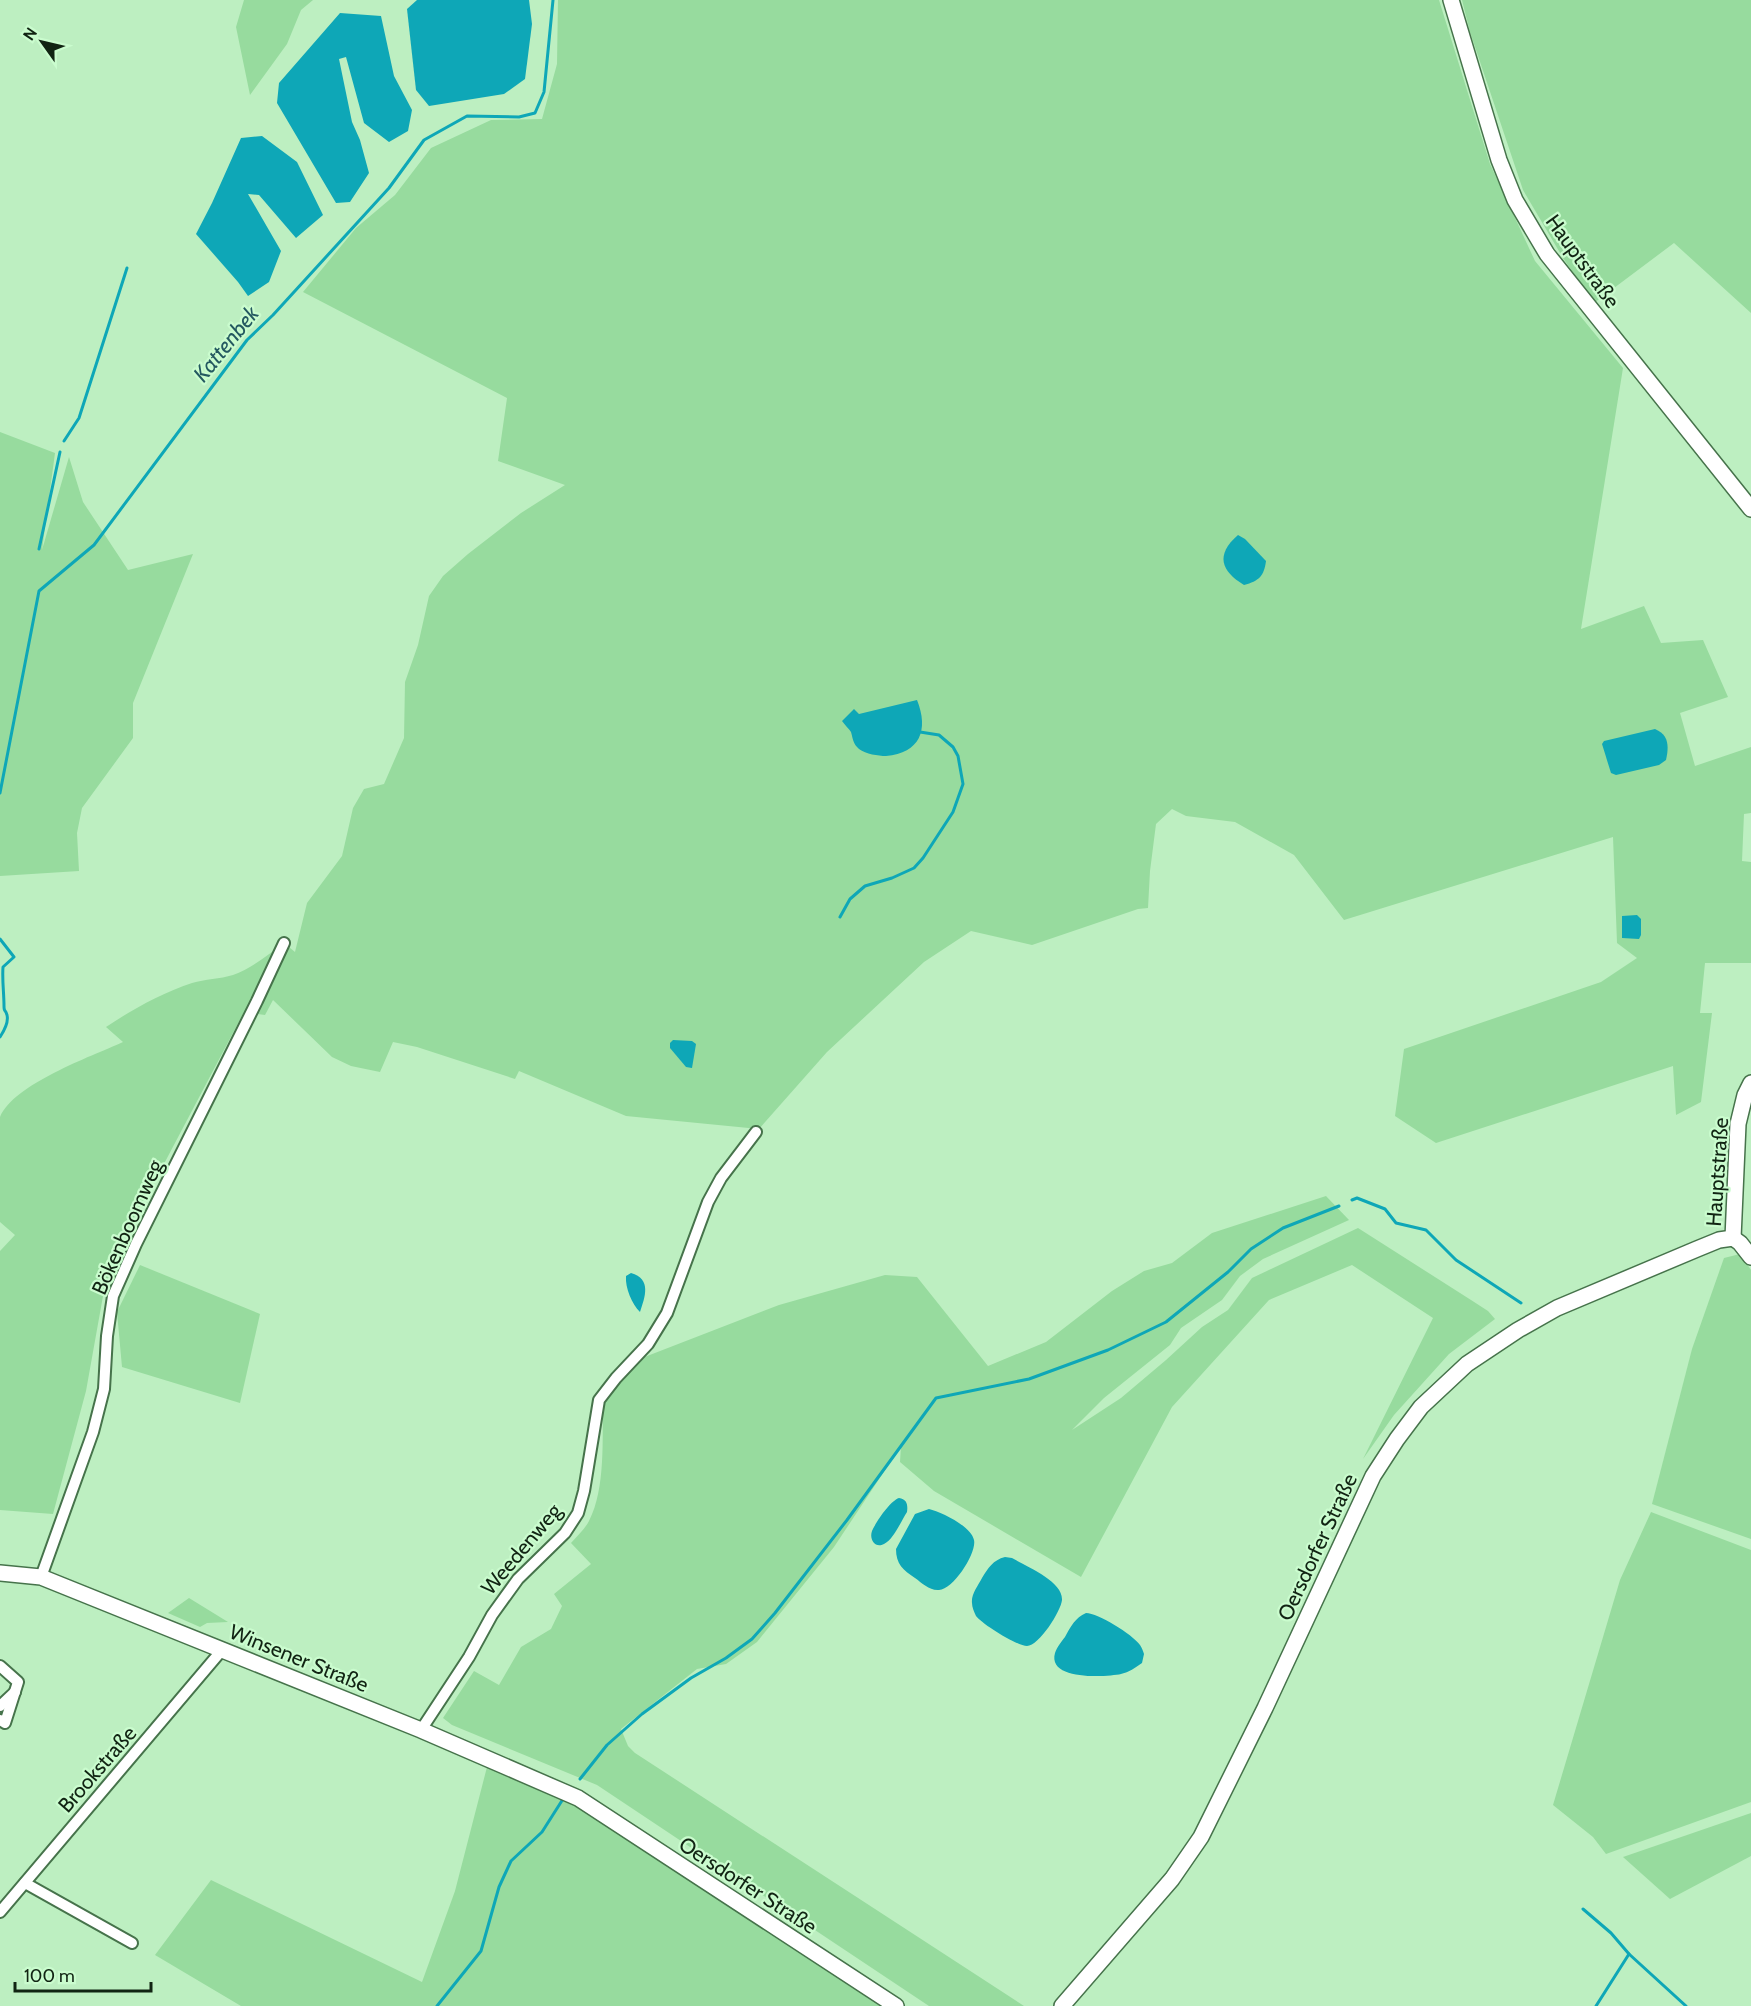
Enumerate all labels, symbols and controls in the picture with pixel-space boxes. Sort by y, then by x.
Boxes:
north arrow [12,12,72,72]
text: N [19,24,41,44]
street label: Hauptstraße [1541,209,1625,313]
water label: Kattenbek [187,300,265,387]
street label: Hauptstraße [1701,1116,1733,1227]
street label: Bökenboomweg [86,1155,168,1298]
street label: Oersdorfer Straße [1272,1469,1362,1624]
street label: Weedenweg [476,1498,567,1599]
street label: Winsener Straße [226,1619,372,1697]
street label: Brookstraße [53,1720,141,1817]
street label: Oersdorfer Straße [674,1831,822,1939]
scale bar [15,1955,152,1993]
text: 100 m [24,1965,75,1987]

